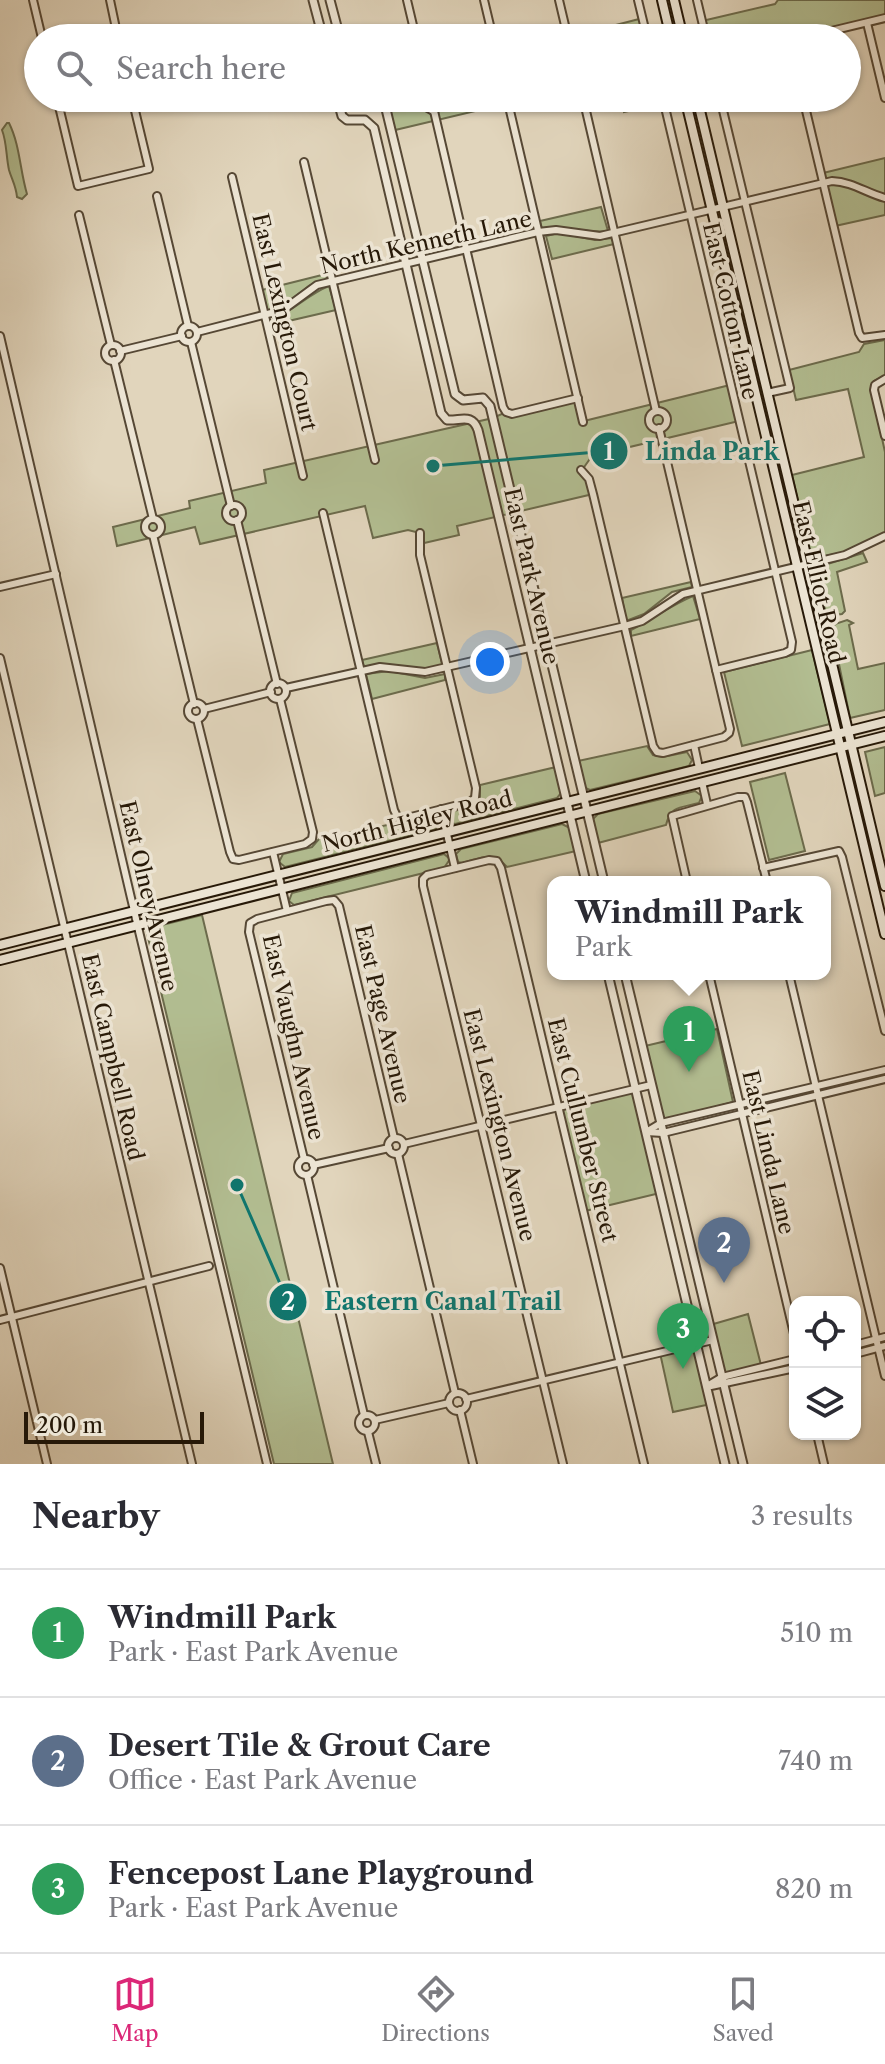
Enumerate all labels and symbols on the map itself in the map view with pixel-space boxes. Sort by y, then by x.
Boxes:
street label: North Kenneth Lane [318,205,534,280]
street label: East Lexington Court [246,211,323,434]
street label: East Cotton Lane [697,220,764,402]
callout: Linda Park [589,427,796,475]
text: 1 [604,437,615,466]
text: Linda Park [645,437,781,466]
street label: East Park Avenue [498,485,565,667]
street label: East Elliot Road [787,498,850,666]
your location [470,642,510,682]
street label: North Higley Road [319,785,515,858]
street label: East Olney Avenue [113,798,184,994]
street label: East Page Avenue [349,922,416,1106]
street label: East Vaughn Avenue [257,932,330,1143]
street label: East Campbell Road [76,951,149,1163]
street label: East Lexington Avenue [458,1006,542,1244]
pin: 1 [663,1006,715,1072]
street label: East Cullumber Street [542,1015,624,1245]
street label: East Linda Lane [737,1067,801,1237]
pin: 2 [698,1217,750,1283]
callout: Eastern Canal Trail [268,1278,578,1326]
text: 2 [281,1287,295,1316]
text: Eastern Canal Trail [324,1287,562,1316]
pin: 3 [657,1303,709,1369]
scale bar [24,1408,204,1444]

